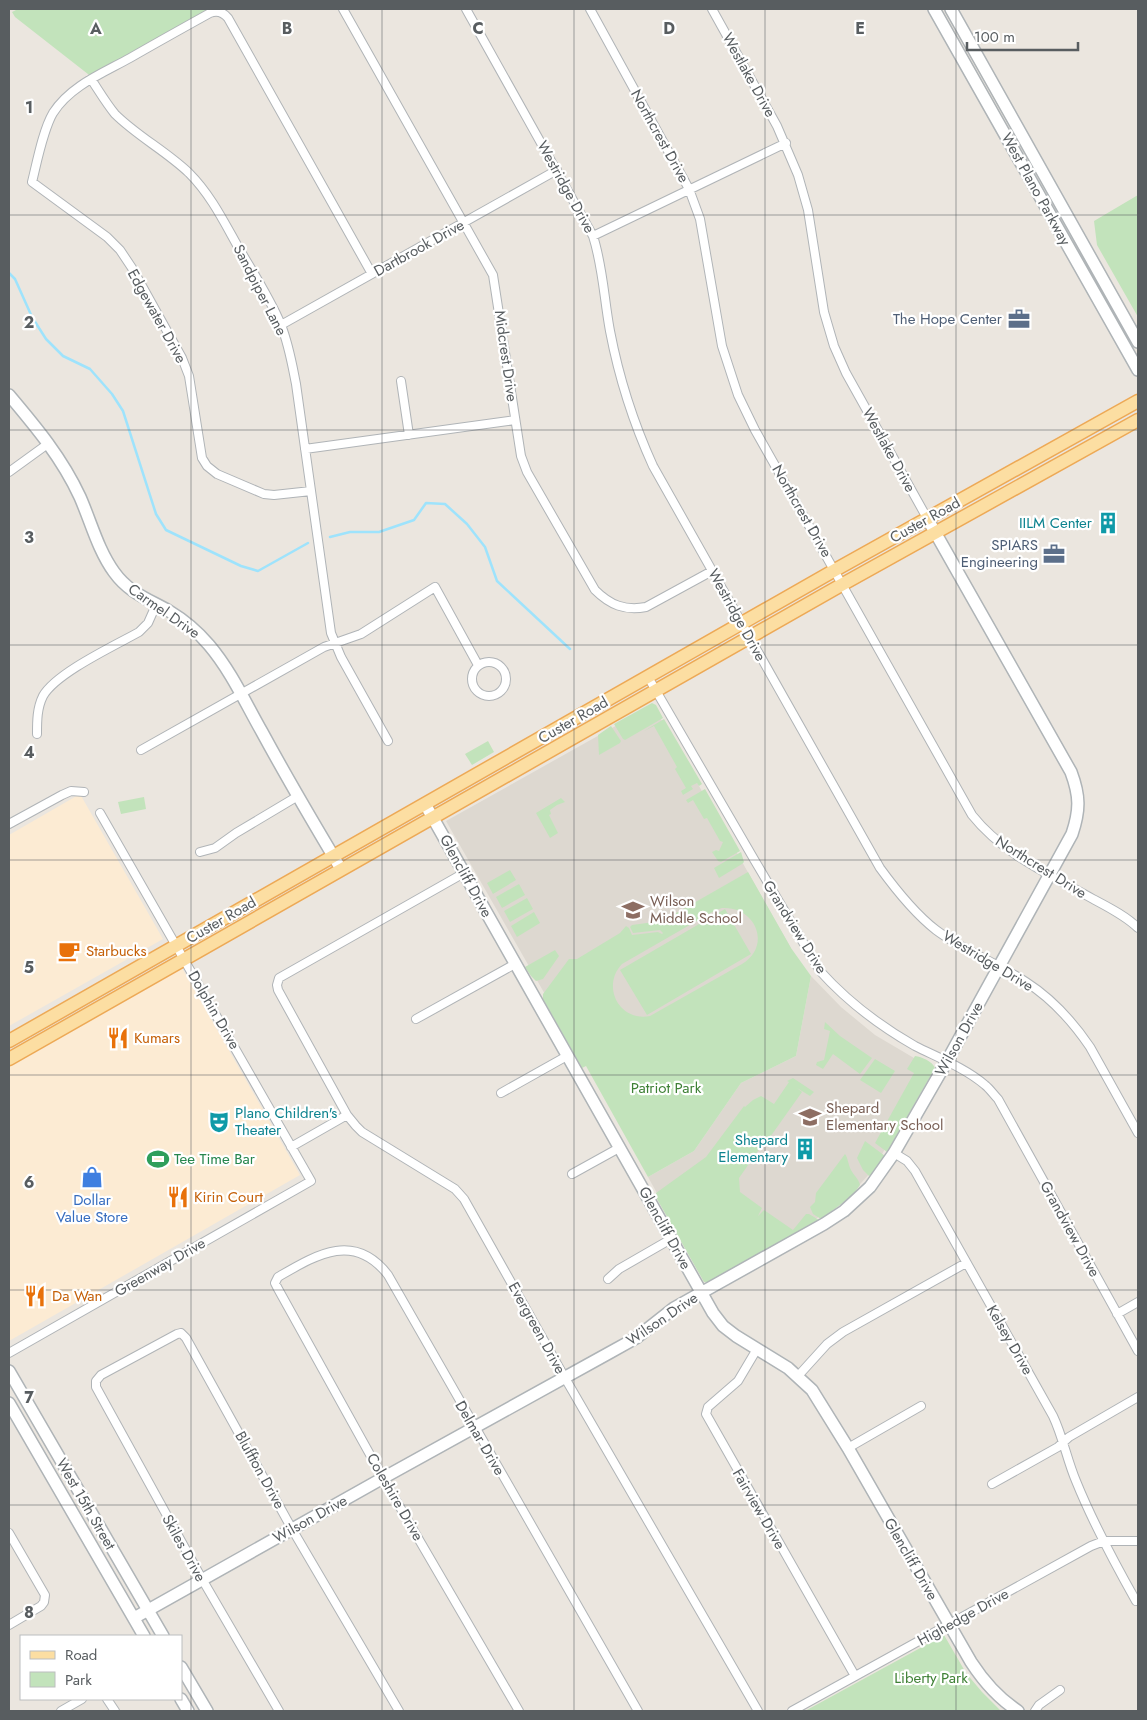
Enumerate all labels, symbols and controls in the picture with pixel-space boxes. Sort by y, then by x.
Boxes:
text: A [89,17,102,40]
text: B [282,17,292,40]
text: C [472,17,484,40]
text: D [663,17,675,40]
text: E [855,17,865,40]
scale bar [967,20,1078,52]
text: 100 m [974,26,1015,48]
street label: Westlake Drive [717,29,781,122]
street label: Northcrest Drive [625,85,695,187]
text: 1 [25,96,33,119]
street label: West Plano Parkway [996,129,1076,250]
street label: Westridge Drive [531,137,601,237]
street label: Dartbrook Drive [370,214,468,282]
street label: Sandpiper Lane [228,241,293,340]
street label: Edgewater Drive [122,265,192,367]
office icon: The Hope Center [1006,306,1032,332]
place label: The Hope Center [893,308,1003,330]
street label: Midcrest Drive [489,309,523,403]
text: 2 [24,311,34,334]
street label: Westlake Drive [857,404,921,497]
street label: Northcrest Drive [767,461,838,562]
street label: Custer Road [886,492,964,548]
building icon: IILM Center [1095,510,1121,536]
place label: IILM Center [1019,512,1093,534]
text: 3 [24,526,34,549]
place label: SPIARS Engineering [961,534,1038,573]
office icon: SPIARS Engineering [1041,541,1067,567]
street label: Westridge Drive [702,565,772,665]
street label: Carmel Drive [124,578,205,644]
street label: Custer Road [534,691,612,749]
text: 4 [23,741,35,764]
street label: Northcrest Drive [991,830,1091,904]
street label: Glencliff Drive [434,831,498,922]
street label: Grandview Drive [757,876,833,978]
place label: Wilson Middle School [650,890,742,929]
street label: Custer Road [182,891,260,949]
school or university icon: Wilson Middle School [620,897,646,923]
street label: Westridge Drive [938,925,1038,997]
cafe icon: Starbucks [56,938,82,964]
place label: Starbucks [86,940,146,962]
text: 5 [24,956,34,979]
street label: Dolphin Drive [183,966,246,1054]
street label: Wilson Drive [929,997,989,1080]
restaurant icon: Kumars [105,1025,131,1051]
place label: Kumars [134,1027,180,1049]
park label: Patriot Park [631,1077,702,1099]
place label: Shepard Elementary School [826,1097,943,1136]
place label: Plano Children's Theater [235,1102,337,1141]
school or university icon: Shepard Elementary School [797,1104,823,1130]
theatre icon: Plano Children's Theater [206,1109,232,1135]
place label: Shepard Elementary [718,1129,788,1168]
building icon: Shepard Elementary [792,1136,818,1162]
sports icon: Tee Time Bar [145,1146,171,1172]
place label: Tee Time Bar [174,1148,256,1170]
shop icon: Dollar Value Store [79,1164,105,1190]
text: 6 [24,1171,34,1194]
street label: Grandview Drive [1035,1177,1106,1281]
street label: Glencliff Drive [633,1183,697,1274]
restaurant icon: Kirin Court [165,1184,191,1210]
place label: Kirin Court [194,1186,263,1208]
place label: Dollar Value Store [56,1189,128,1228]
street label: Greenway Drive [111,1232,210,1302]
street label: Evergreen Drive [503,1278,571,1378]
restaurant icon: Da Wan [22,1283,48,1309]
place label: Da Wan [52,1285,102,1307]
street label: Wilson Drive [622,1287,702,1351]
street label: Kelsey Drive [981,1301,1039,1379]
text: 7 [24,1386,34,1409]
street label: Delmar Drive [450,1396,510,1480]
street label: Bluffton Drive [230,1427,291,1513]
street label: Coleshire Drive [361,1449,429,1545]
street label: West 15th Street [51,1454,121,1554]
street label: Fairview Drive [727,1465,791,1554]
street label: Wilson Drive [269,1489,352,1549]
street label: Skiles Drive [156,1510,212,1586]
street label: Glencliff Drive [879,1514,944,1604]
street label: Highedge Drive [913,1583,1013,1651]
text: 8 [24,1601,34,1624]
legend [20,1635,182,1700]
text: Road [65,1644,97,1666]
park label: Liberty Park [894,1667,968,1689]
text: Park [65,1669,92,1691]

